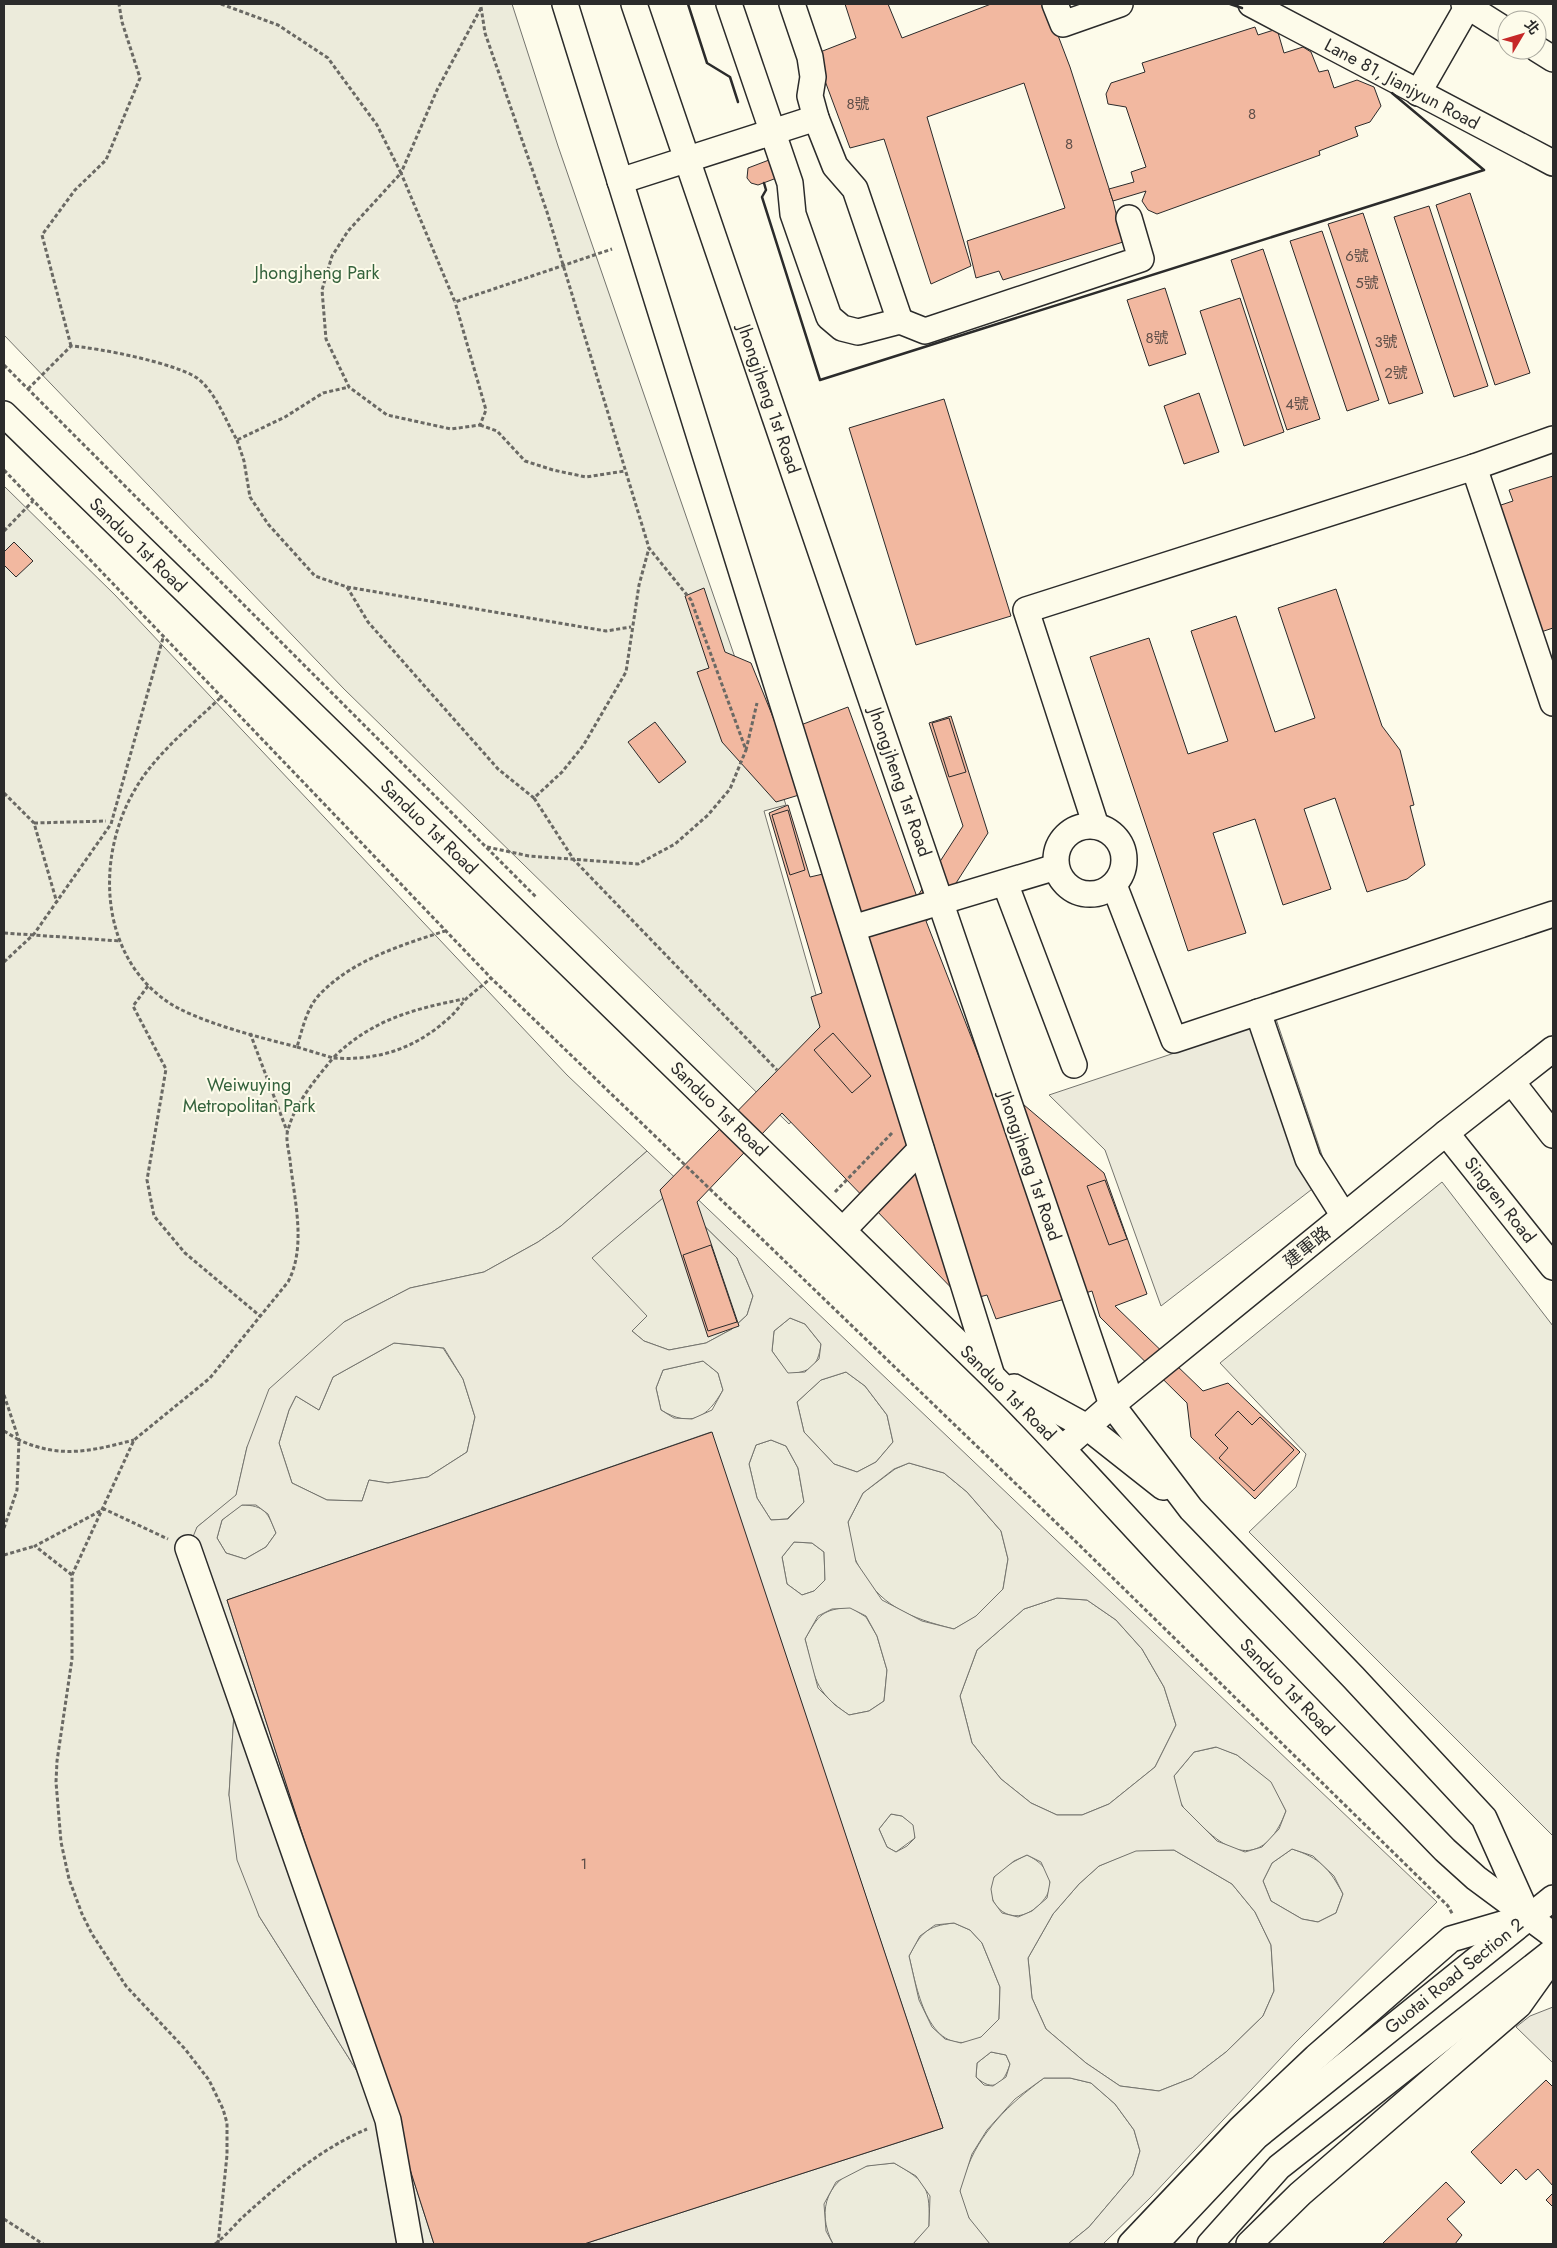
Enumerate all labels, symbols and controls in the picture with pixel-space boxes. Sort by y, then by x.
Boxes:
north arrow [1497,10,1547,60]
text: 北 [1520,15,1544,39]
street label: Lane 81, Jianjyun Road [1320,32,1484,136]
house number: 8號 [846,93,870,115]
house number: 8 [1248,103,1256,125]
house number: 8 [1065,133,1073,155]
house number: 6號 [1345,245,1369,267]
park label: Jhongjheng Park [253,260,379,286]
house number: 5號 [1355,272,1379,294]
street label: Jhongjheng 1st Road [731,319,807,477]
house number: 8號 [1145,327,1169,349]
house number: 3號 [1374,331,1398,353]
house number: 2號 [1384,362,1408,384]
house number: 4號 [1285,393,1309,415]
street label: Sanduo 1st Road [83,492,193,598]
street label: Jhongjheng 1st Road [862,702,938,860]
street label: Sanduo 1st Road [374,774,484,880]
street label: Sanduo 1st Road [664,1056,774,1162]
park label: Weiwuying Metropolitan Park [183,1072,315,1119]
street label: Jhongjheng 1st Road [992,1086,1068,1244]
street label: Singren Road [1458,1151,1542,1249]
street label: 建軍路 [1278,1220,1336,1274]
street label: Sanduo 1st Road [954,1339,1062,1447]
street label: Sanduo 1st Road [1234,1632,1340,1742]
house number: 1 [581,1853,587,1875]
street label: Guotai Road Section 2 [1379,1912,1529,2040]

